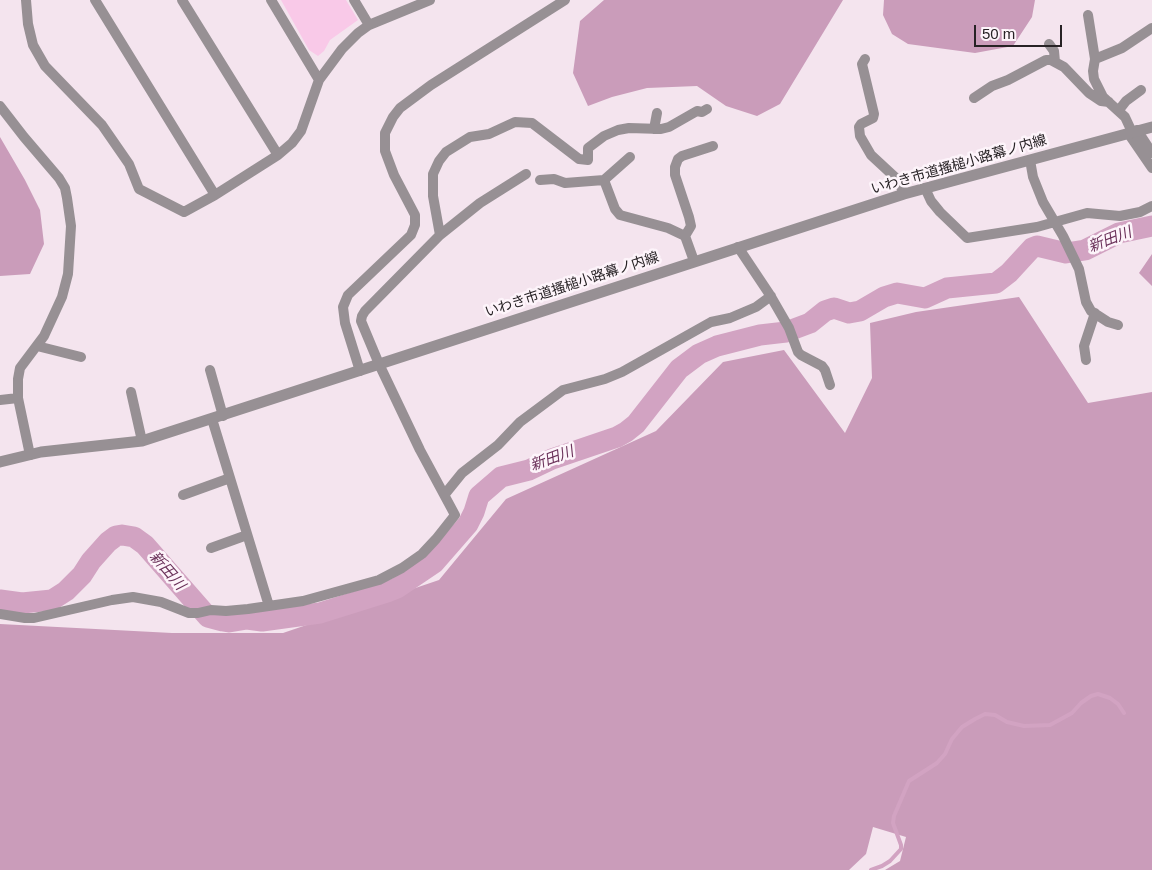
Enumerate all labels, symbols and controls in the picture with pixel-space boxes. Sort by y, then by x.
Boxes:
scale bar [977,15,1064,47]
text: 50 m [982,25,1015,42]
street label: いわき市道搔槌小路幕ノ内線 [869,132,1049,198]
water label: 新田川 [1086,224,1134,256]
street label: いわき市道搔槌小路幕ノ内線 [483,249,661,321]
water label: 新田川 [528,443,576,475]
water label: 新田川 [145,548,189,594]

